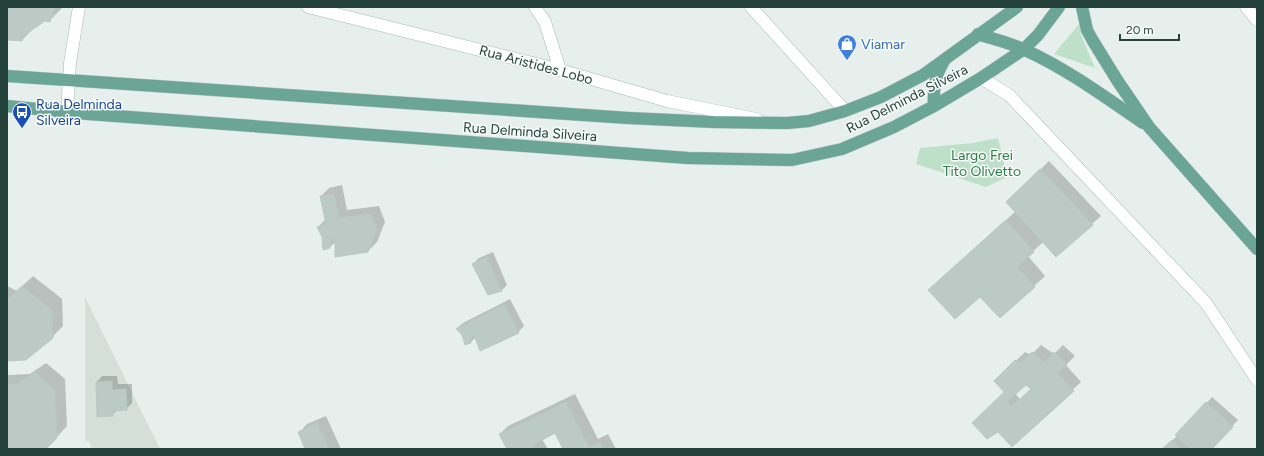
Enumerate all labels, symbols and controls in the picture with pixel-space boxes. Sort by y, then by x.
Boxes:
scale bar [1120,16,1179,42]
text: 20 m [1126,23,1154,37]
shop icon: Viamar [836,33,858,61]
place label: Viamar [861,36,905,53]
street label: Rua Aristides Lobo [477,42,595,88]
street label: Rua Delminda Silveira [843,61,971,137]
place label: Rua Delminda Silveira [36,96,122,129]
bus stop icon: Rua Delminda Silveira [11,101,33,129]
street label: Rua Delminda Silveira [463,119,597,145]
park label: Largo Frei Tito Olivetto [943,147,1021,180]

